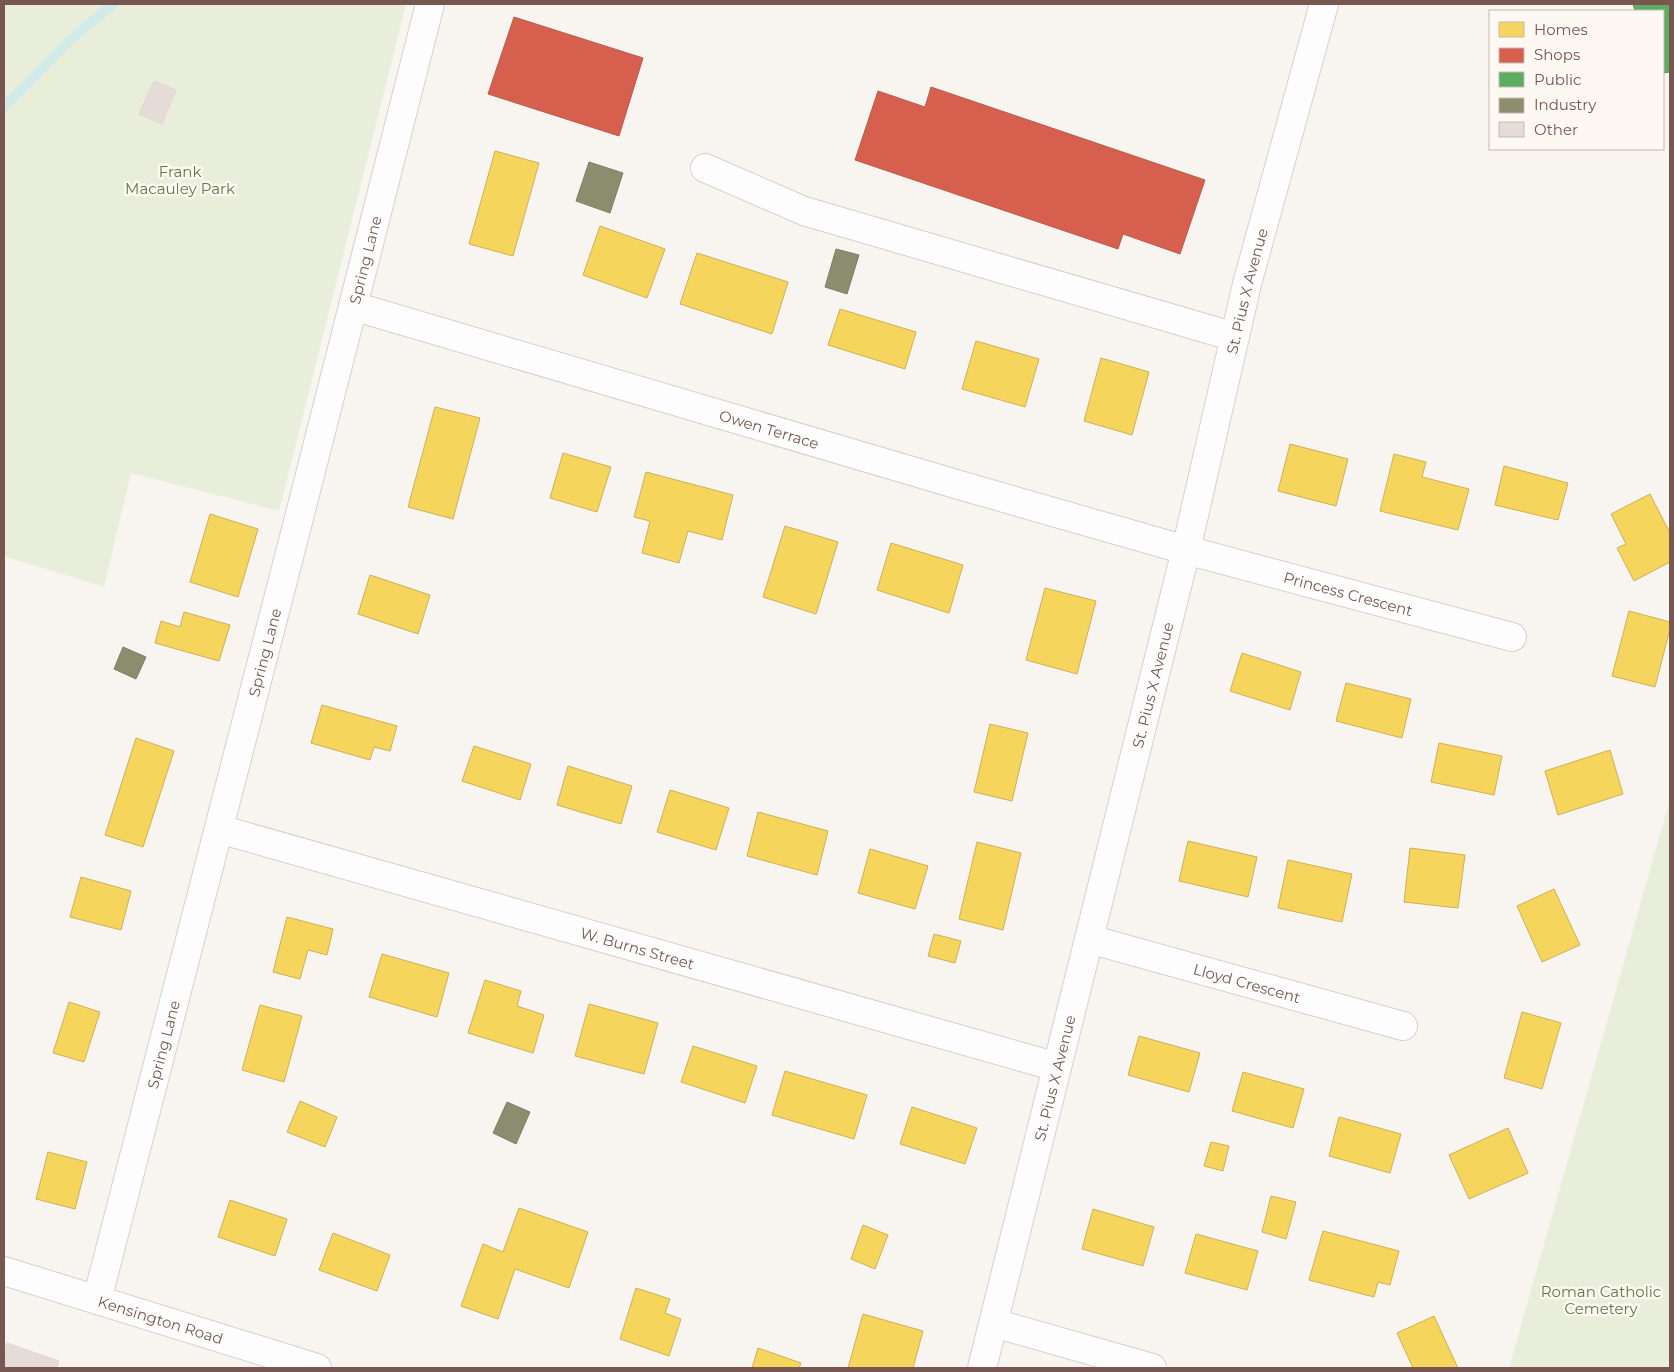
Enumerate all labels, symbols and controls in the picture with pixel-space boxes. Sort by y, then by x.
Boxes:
legend [1489,10,1664,150]
text: Homes [1534,20,1588,39]
text: Shops [1534,45,1580,64]
text: Public [1534,70,1582,89]
text: Industry [1534,95,1597,114]
text: Other [1534,120,1578,139]
park label: Frank Macauley Park [125,162,235,198]
street label: Spring Lane [344,214,385,306]
street label: St. Pius X Avenue [1222,226,1271,356]
street label: Owen Terrace [717,405,821,453]
street label: Princess Crescent [1282,567,1415,620]
street label: Spring Lane [244,606,285,699]
street label: St. Pius X Avenue [1128,620,1177,750]
street label: W. Burns Street [578,923,696,973]
street label: Lloyd Crescent [1191,959,1303,1007]
street label: Spring Lane [142,998,184,1091]
street label: St. Pius X Avenue [1029,1013,1079,1143]
park label: Roman Catholic Cemetery [1541,1282,1661,1318]
street label: Kensington Road [96,1291,225,1348]

